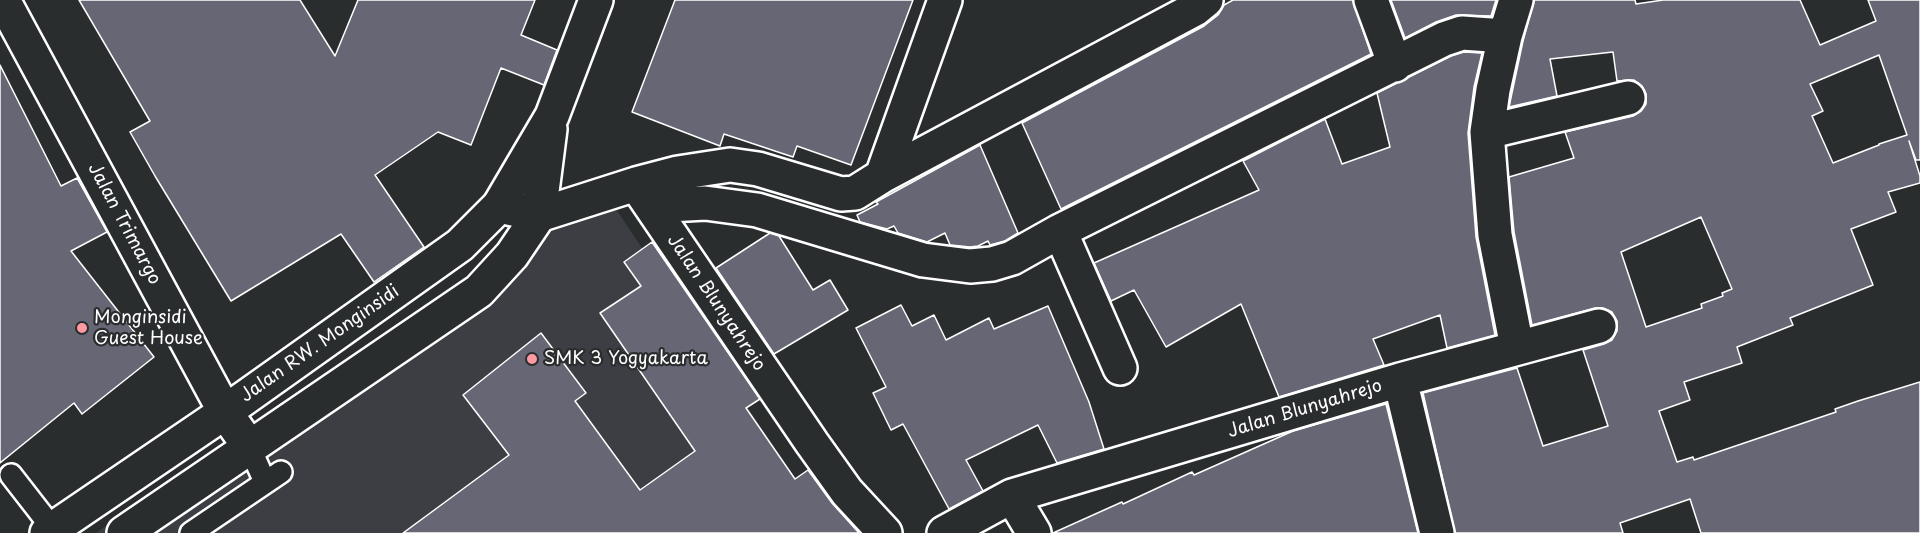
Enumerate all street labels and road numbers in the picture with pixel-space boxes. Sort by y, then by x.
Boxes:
street label: Jalan Trimargo [83,160,165,288]
street label: Jalan Blunyahrejo [662,231,770,375]
street label: Jalan RW. Monginsidi [236,281,404,407]
street label: Jalan Blunyahrejo [1225,375,1385,443]

